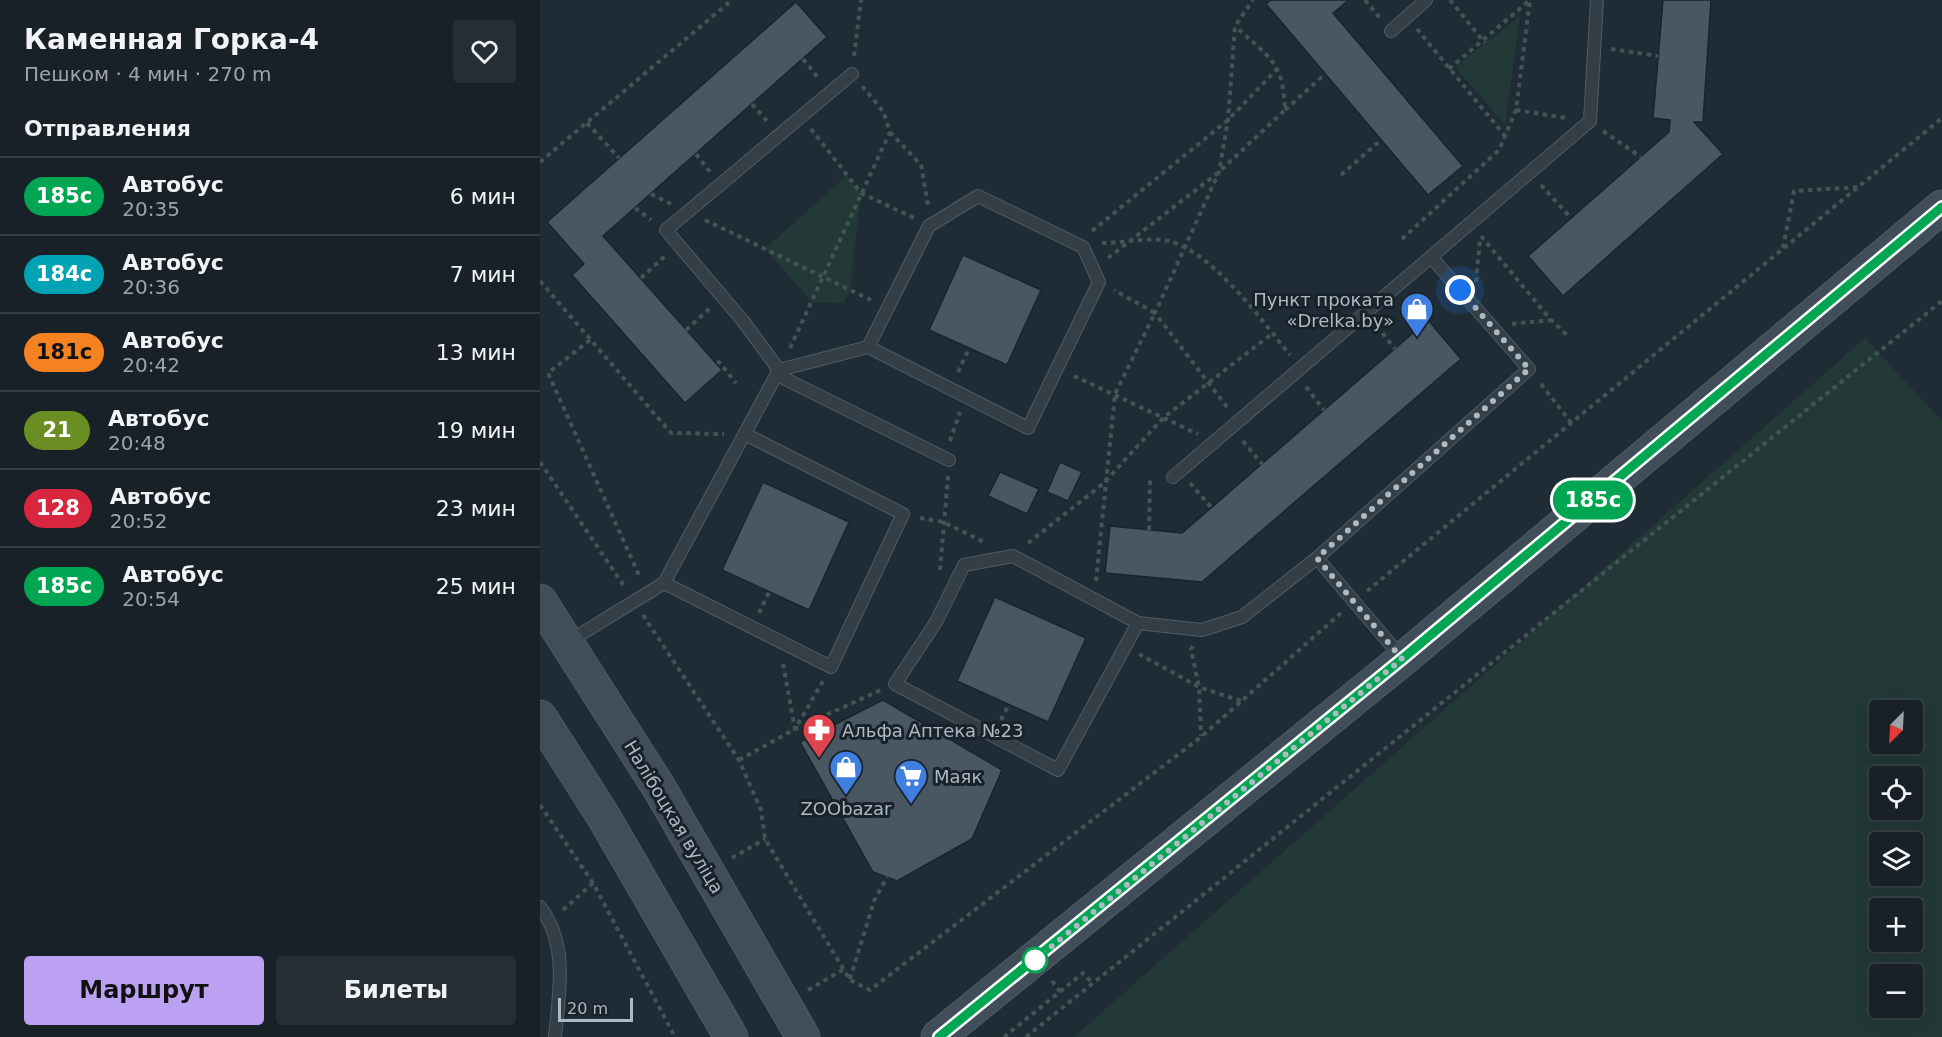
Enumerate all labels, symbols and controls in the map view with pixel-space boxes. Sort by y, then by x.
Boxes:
button: heart [453,20,516,83]
text: Каменная Горка-4 [24,23,319,56]
text: Пешком · 4 мин · 270 m [24,62,271,86]
text: Отправления [24,116,191,141]
text: Автобус [122,172,224,197]
text: 185с [36,184,92,208]
text: 6 мин [450,184,516,209]
text: 20:35 [122,197,180,221]
text: Автобус [122,250,224,275]
text: 184с [36,262,92,286]
text: 7 мин [450,262,516,287]
text: 20:36 [122,275,180,299]
your location [1445,275,1475,305]
place label: Пункт проката «Drelka.by» [1253,289,1394,331]
shop icon: Пункт проката «Drelka.by» [1399,291,1435,338]
text: Автобус [122,328,224,353]
text: 181с [36,340,92,364]
text: 13 мин [436,340,516,365]
text: 20:42 [122,353,180,377]
text: Автобус [108,406,210,431]
text: 21 [42,418,72,442]
text: 19 мин [436,418,516,443]
text: 20:48 [108,431,166,455]
line badge: 185с [1551,480,1635,520]
text: Автобус [110,484,211,509]
text: 185с [1565,488,1621,512]
text: 128 [36,496,80,520]
text: 23 мин [436,496,516,521]
text: 20:52 [110,509,167,533]
text: Автобус [122,562,224,587]
text: 185с [36,574,92,598]
text: 25 мин [436,574,516,599]
text: 20:54 [122,587,180,611]
north arrow [1869,700,1923,754]
map controls [1869,700,1923,1018]
pharmacy icon: Альфа Аптека №23 [801,712,837,759]
place label: Альфа Аптека №23 [842,720,1023,741]
street label: Налібоцкая вуліца [620,737,728,897]
shop icon: ZOObazar [828,749,864,796]
supermarket icon: Маяк [893,758,929,805]
place label: Маяк [934,766,982,787]
button: locate [1869,766,1923,820]
place label: ZOObazar [800,798,892,819]
button: layers [1869,832,1923,886]
button: + [1869,898,1923,952]
unlabelled marker [1022,947,1048,973]
button: Маршрут [24,956,264,1025]
button: Билеты [276,956,516,1025]
button: − [1869,964,1923,1018]
scale bar [558,995,633,1022]
text: 20 m [567,999,608,1018]

